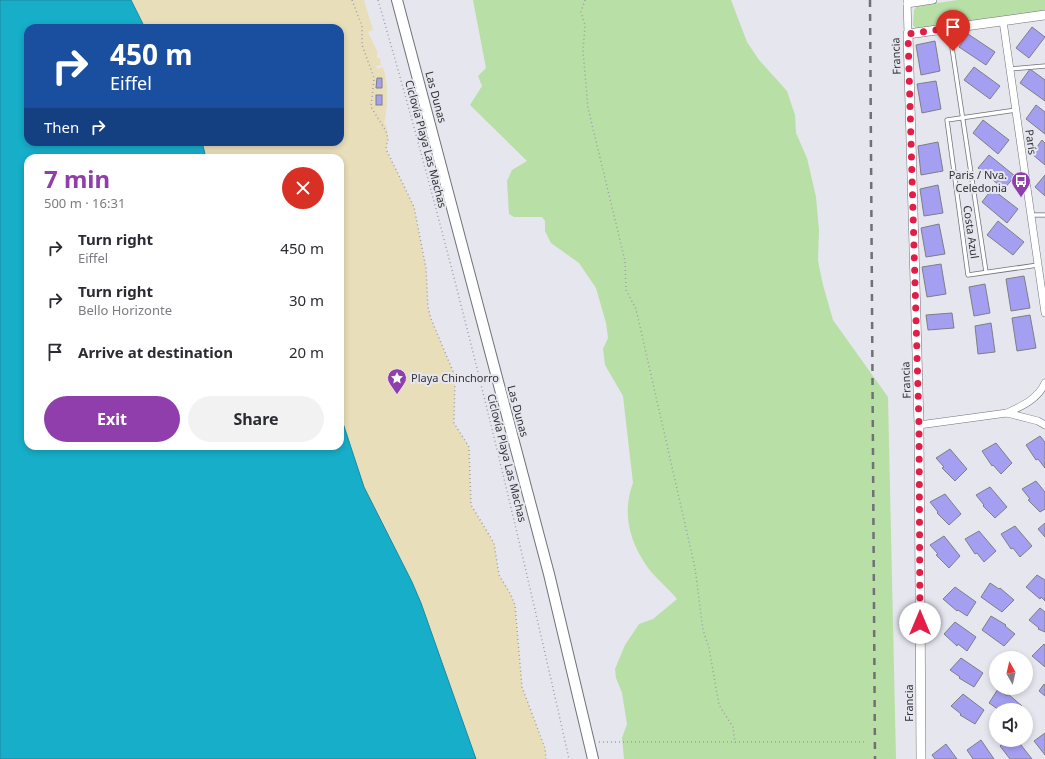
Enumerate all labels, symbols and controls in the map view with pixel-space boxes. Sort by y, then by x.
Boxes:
pin [936,10,970,51]
icon: arrive [942,16,964,38]
text: 450 m [110,35,193,73]
street label: Francia [887,37,904,75]
icon: right [44,40,96,92]
street label: Las Dunas [422,69,451,124]
text: Eiffel [110,71,152,95]
street label: Ciclovía Playa Las Machas [402,78,451,209]
icon: right [87,116,109,138]
text: Then [44,117,79,137]
street label: París [1022,128,1041,156]
text: 7 min [44,162,110,195]
button: close [282,167,324,209]
place label: Paris / Nva. Celedonia [949,167,1007,195]
bus stop icon: Paris / Nva. Celedonia [1010,170,1032,198]
text: 500 m · 16:31 [44,194,125,212]
street label: Costa Azul [960,204,983,260]
text: Turn right [78,229,153,249]
icon: right [44,237,66,259]
text: 450 m [280,238,324,258]
text: Eiffel [78,249,108,267]
text: Turn right [78,281,153,301]
icon: right [44,289,66,311]
text: 30 m [289,290,324,310]
text: Bello Horizonte [78,301,172,319]
icon: arrive [44,341,66,363]
text: Arrive at destination [78,342,233,362]
text: 20 m [289,342,324,362]
street label: Francia [897,361,914,399]
place icon: Playa Chinchorro [386,367,408,395]
place label: Playa Chinchorro [411,370,499,385]
street label: Las Dunas [504,383,533,438]
street label: Ciclovía Playa Las Machas [484,392,531,524]
button: Exit [44,396,180,442]
button: Share [188,396,324,442]
position arrow [899,602,941,644]
north arrow [989,651,1033,695]
map controls [989,651,1033,747]
street label: Francia [901,684,916,722]
button: sound [989,703,1033,747]

